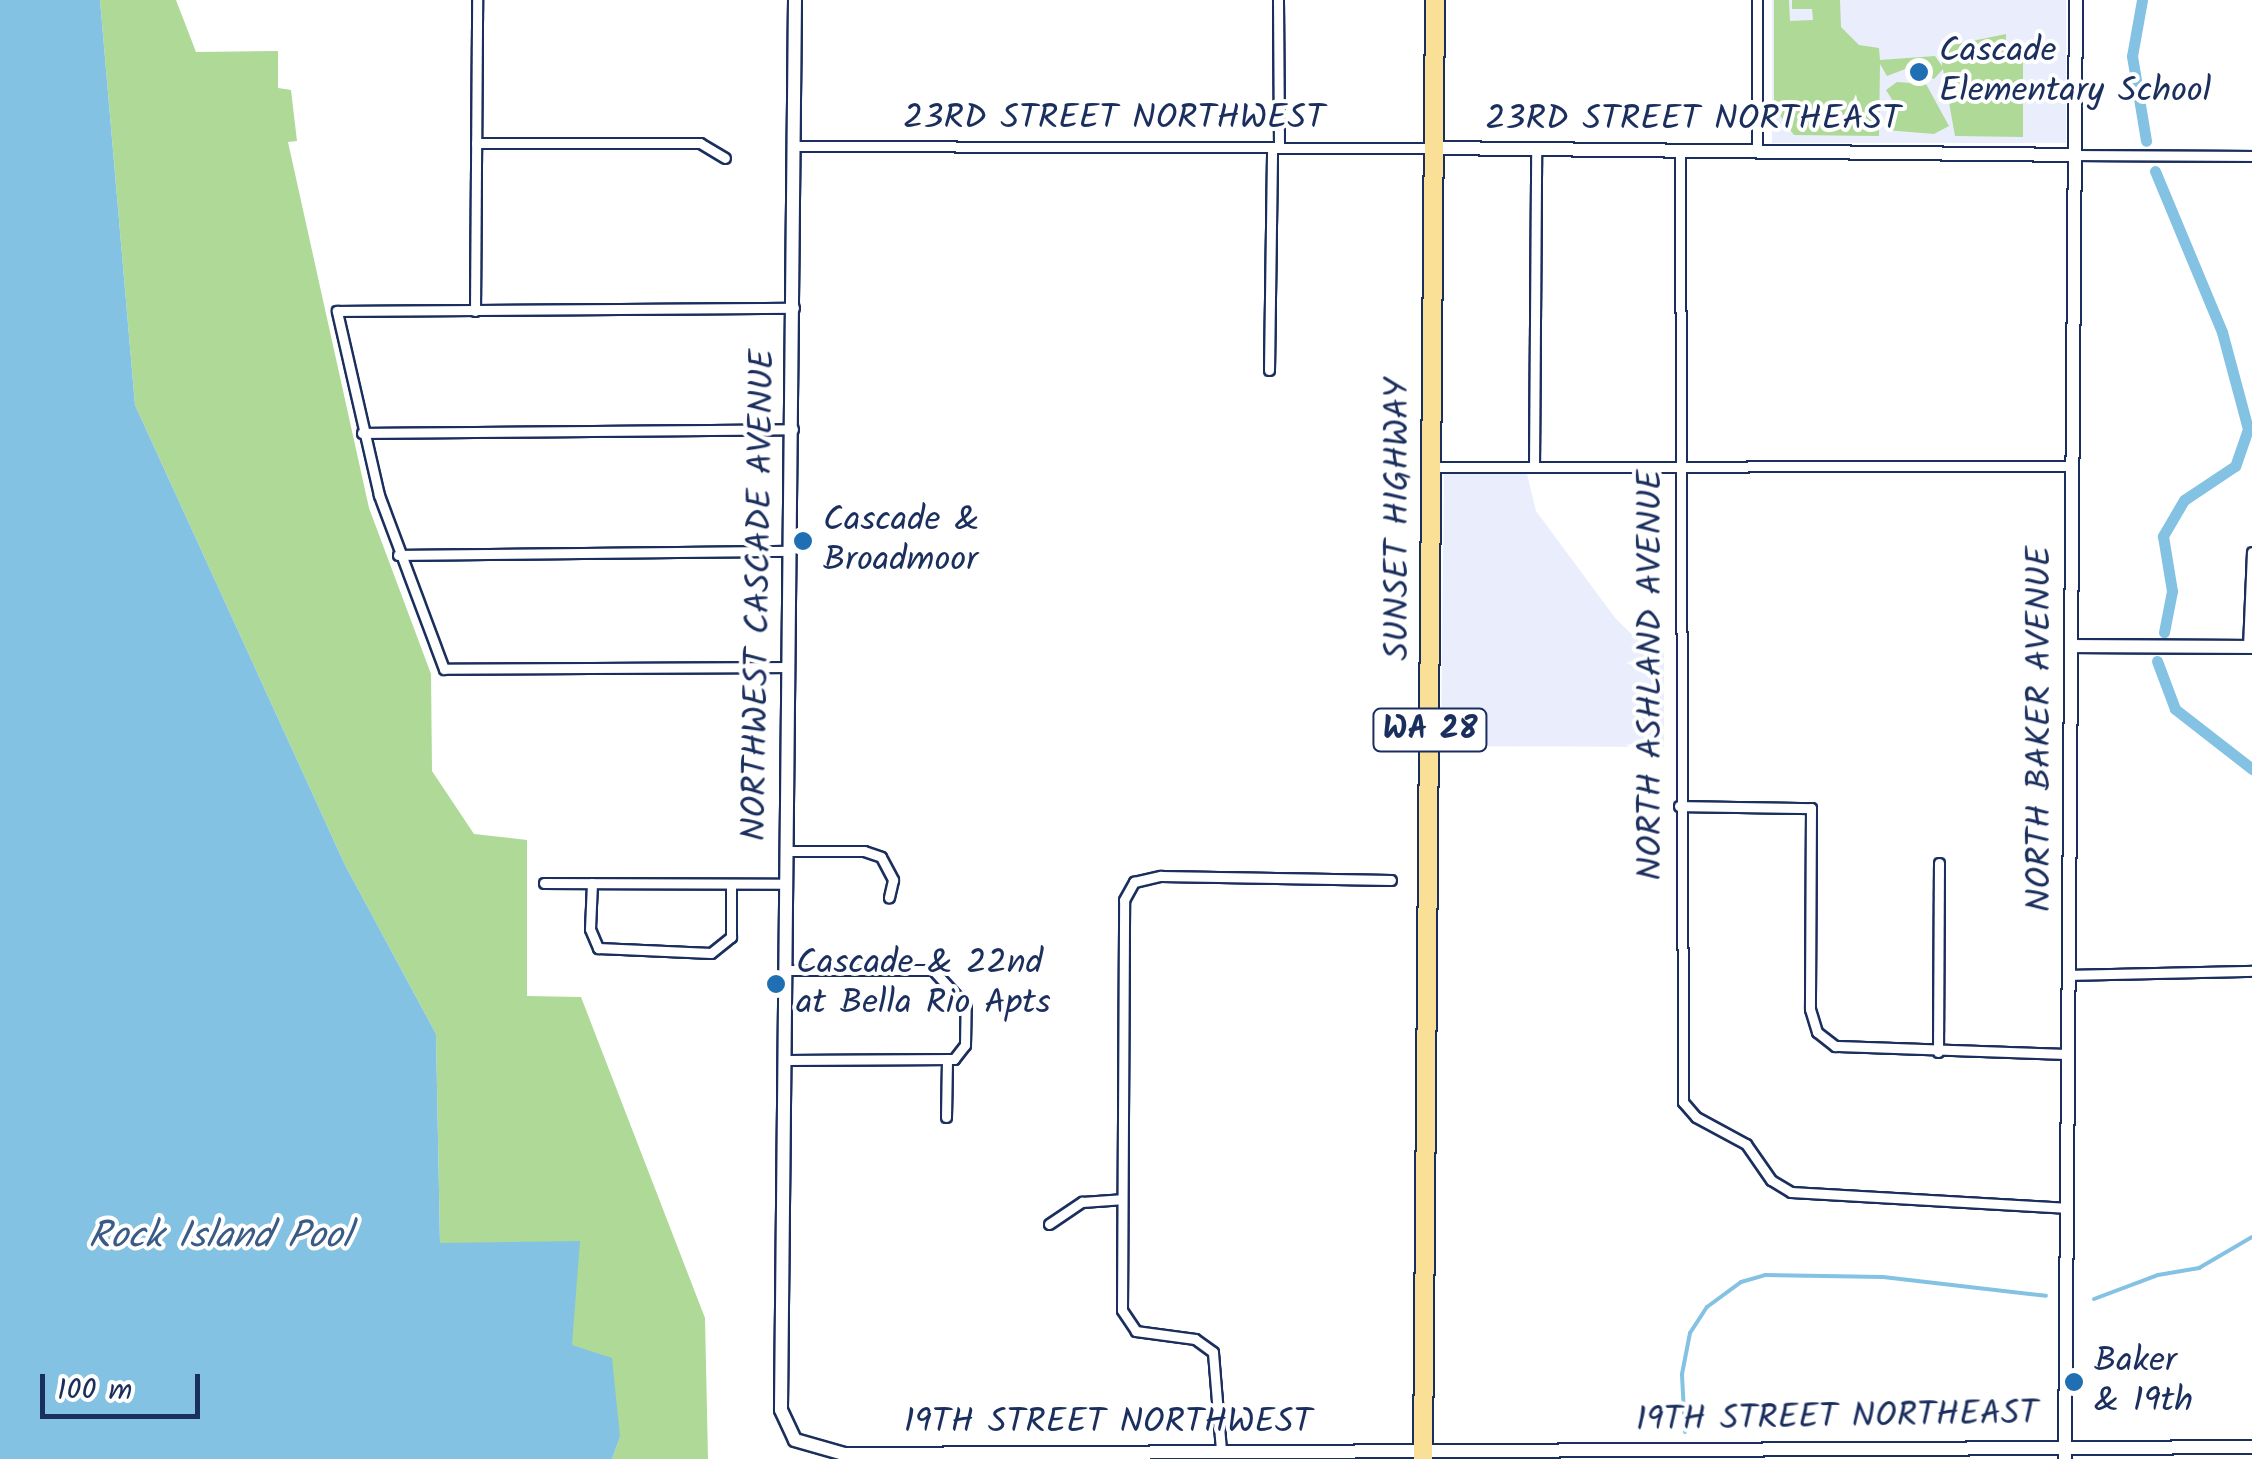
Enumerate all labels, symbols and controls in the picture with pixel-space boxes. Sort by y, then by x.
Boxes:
place label: Cascade Elementary School [1939,31,2211,113]
marker: Cascade Elementary School [1908,61,1930,83]
street label: 23RD STREET NORTHWEST [903,98,1325,140]
street label: 23RD STREET NORTHEAST [1485,99,1901,141]
street label: NORTHWEST CASCADE AVENUE [735,348,785,842]
street label: SUNSET HIGHWAY [1378,378,1420,660]
street label: NORTH ASHLAND AVENUE [1631,469,1673,881]
place label: Cascade & Broadmoor [823,500,979,582]
marker: Cascade & Broadmoor [792,530,814,552]
street label: NORTH BAKER AVENUE [2020,546,2062,912]
road number: WA 28 [1370,703,1490,757]
place label: Cascade & 22nd at Bella Rio Apts [796,943,1051,1025]
marker: Cascade & 22nd at Bella Rio Apts [765,973,787,995]
water label: Rock Island Pool [88,1215,352,1261]
place label: Baker & 19th [2094,1341,2193,1423]
scale bar [45,1354,205,1416]
text: 100 m [57,1367,132,1415]
marker: Baker & 19th [2063,1371,2085,1393]
street label: 19TH STREET NORTHEAST [1635,1393,2039,1443]
street label: 19TH STREET NORTHWEST [904,1402,1312,1444]

